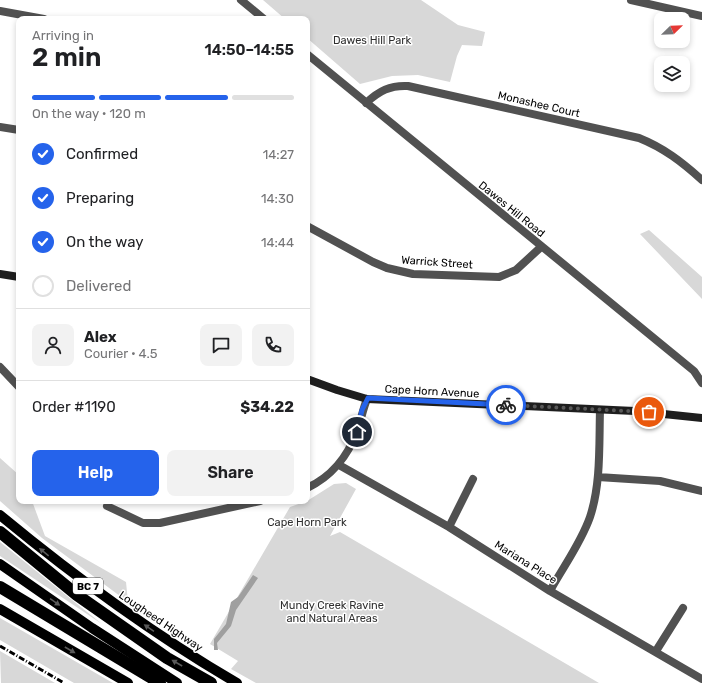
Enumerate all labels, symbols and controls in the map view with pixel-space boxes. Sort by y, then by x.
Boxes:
north arrow [654,12,690,48]
map controls [654,12,690,92]
text: Arriving in [32,28,94,43]
park label: Dawes Hill Park [333,34,411,47]
text: 14:50–14:55 [205,41,294,59]
text: 2 min [32,42,101,73]
button: layers [654,56,690,92]
street label: Monashee Court [497,89,582,120]
text: On the way · 120 m [32,106,146,121]
icon: check [32,143,54,165]
text: Confirmed [66,145,138,163]
text: 14:27 [263,147,294,162]
street label: Dawes Hill Road [476,179,547,240]
icon: check [32,187,54,209]
text: Preparing [66,189,134,207]
text: 14:30 [261,191,294,206]
icon: check [32,231,54,253]
text: On the way [66,233,144,251]
text: 14:44 [261,235,294,250]
street label: Warrick Street [401,254,474,272]
text: Delivered [66,277,131,295]
button: person [32,324,74,366]
button: chat [200,324,242,366]
button: phone [252,324,294,366]
text: Alex [84,328,117,346]
text: Courier · 4.5 [84,346,158,361]
street label: Cape Horn Avenue [384,383,480,400]
courier [486,385,526,425]
icon: bike [495,394,517,416]
pin [632,395,666,429]
text: Order #1190 [32,398,116,416]
text: $34.22 [240,398,294,416]
icon: bag [638,401,660,423]
pin [340,415,374,449]
icon: home [346,421,368,443]
button: Help [32,450,159,496]
button: Share [167,450,294,496]
park label: Cape Horn Park [267,516,347,529]
street label: Mariana Place [492,538,559,587]
one-way arrow [39,547,50,556]
road number: BC 7 [73,578,103,594]
street label: Lougheed Highway [116,589,205,654]
one-way arrow [50,598,60,606]
park label: Mundy Creek Ravine and Natural Areas [280,599,384,625]
one-way arrow [144,624,154,632]
one-way arrow [64,646,76,653]
one-way arrow [171,660,183,667]

